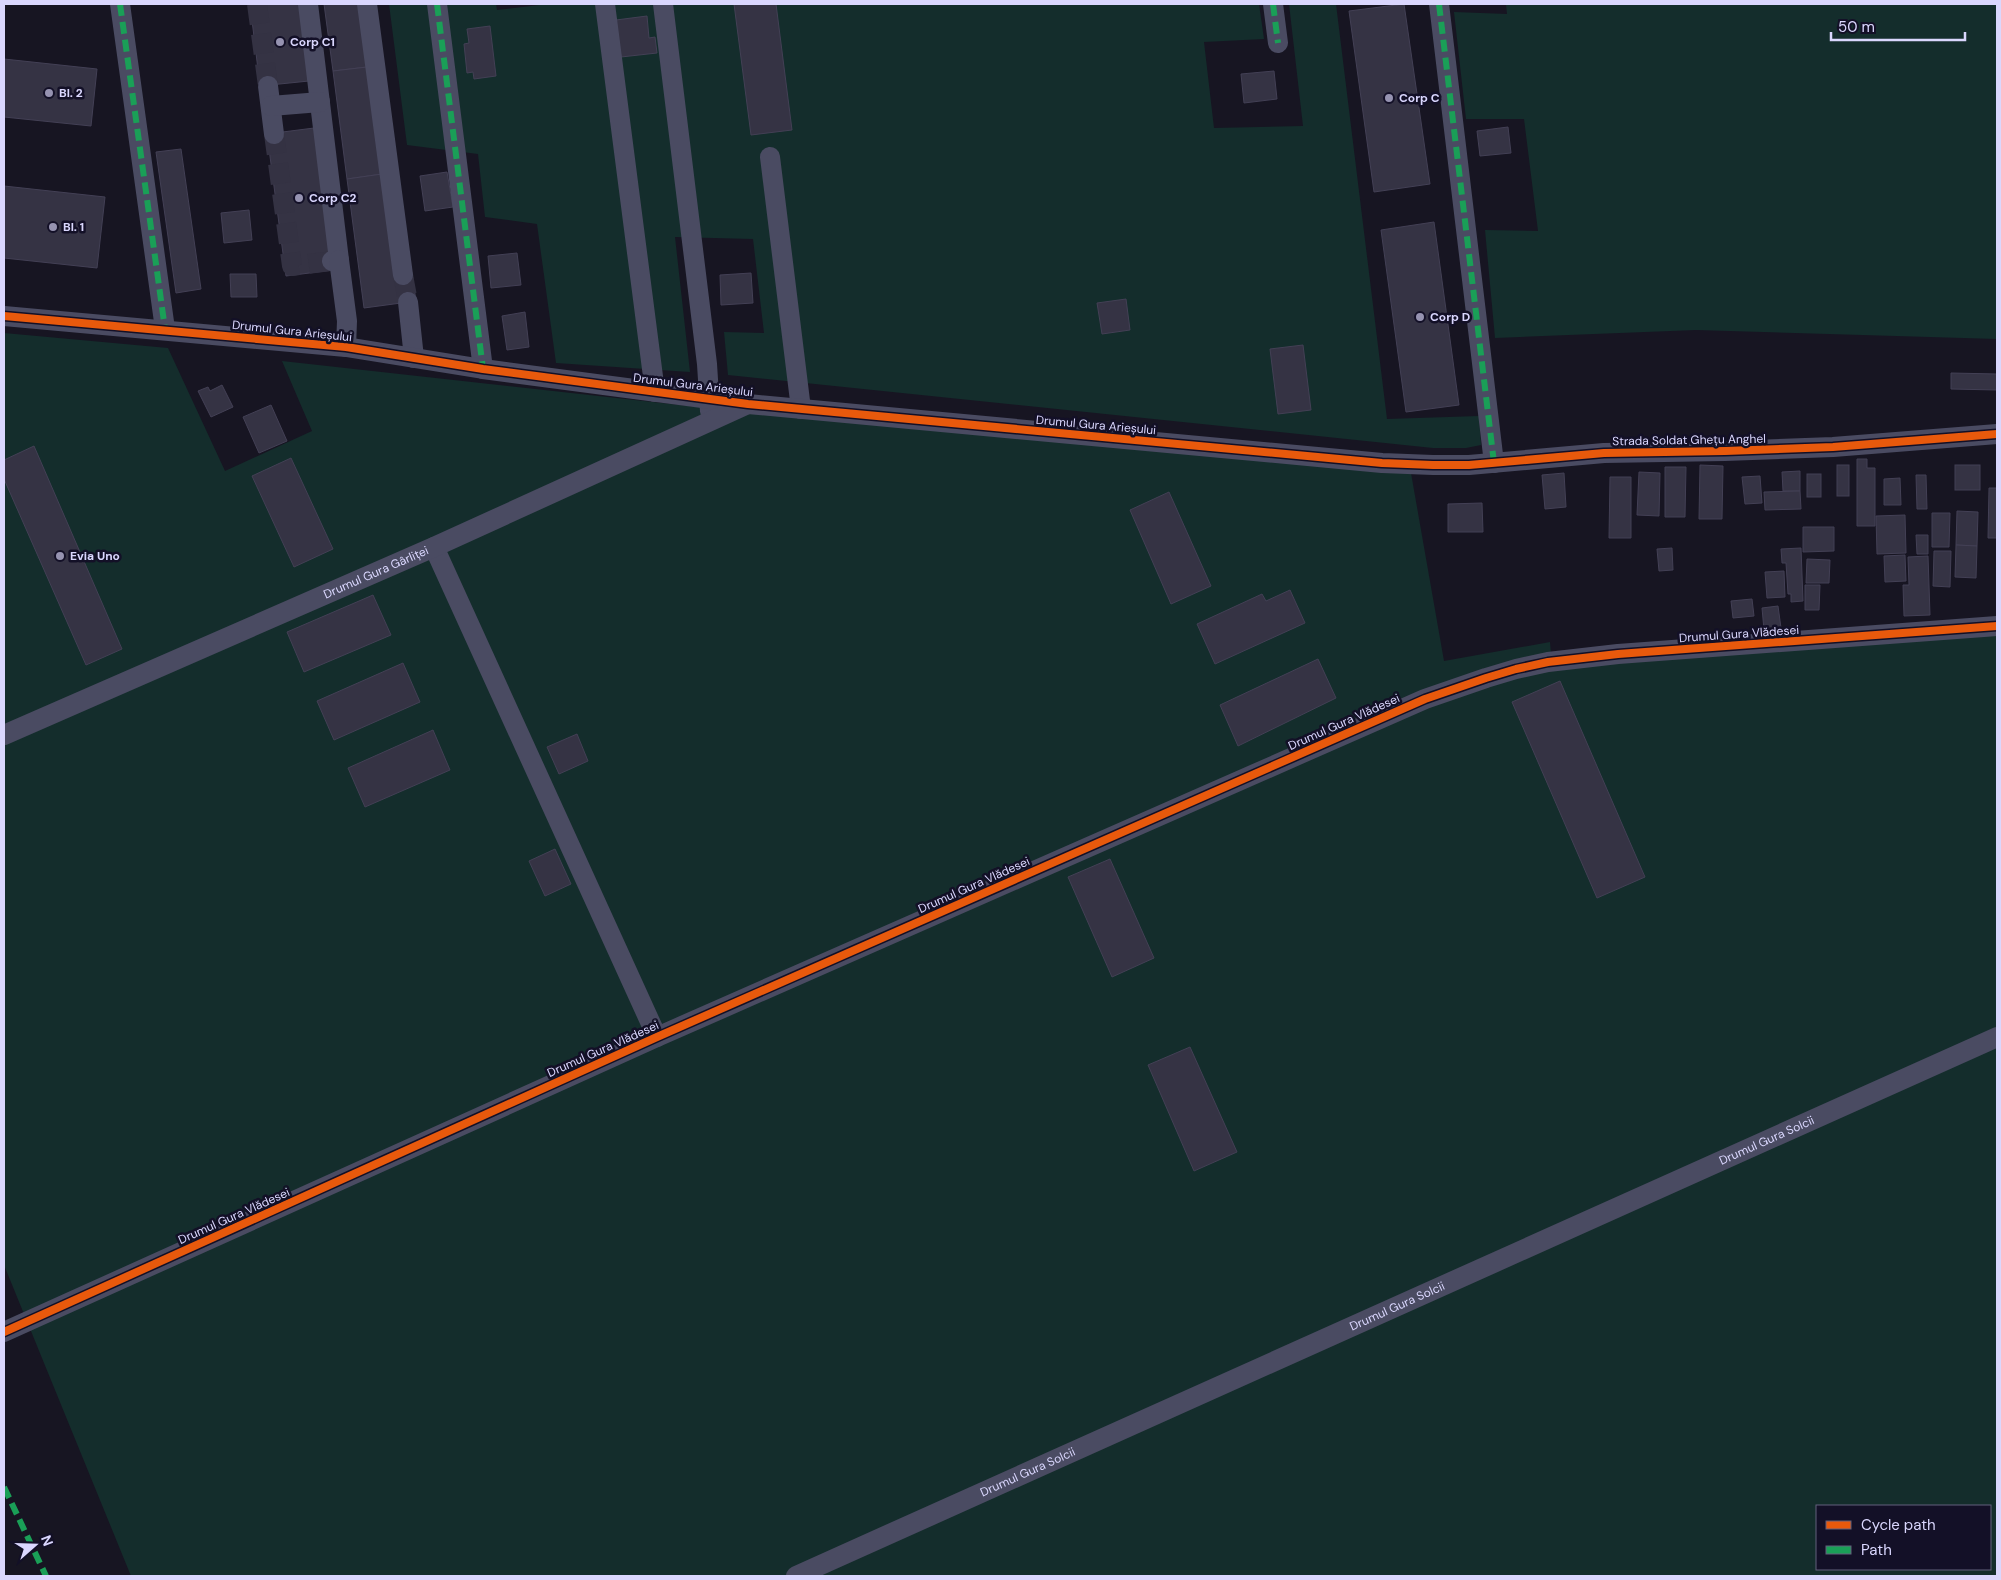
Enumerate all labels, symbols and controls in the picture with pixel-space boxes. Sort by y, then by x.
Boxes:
scale bar [1831,10,1965,42]
text: 50 m [1838,17,1875,37]
place label: Corp C1 [290,34,335,50]
marker: Corp C1 [274,36,286,48]
place label: Bl. 2 [59,85,83,101]
marker: Bl. 2 [43,87,55,99]
place label: Corp C [1399,90,1440,106]
marker: Corp C [1383,92,1395,104]
place label: Corp C2 [309,190,357,206]
marker: Corp C2 [293,192,305,204]
place label: Bl. 1 [63,219,84,235]
marker: Bl. 1 [47,221,59,233]
place label: Corp D [1430,309,1470,325]
marker: Corp D [1414,311,1426,323]
street label: Drumul Gura Arieșului [231,317,353,345]
street label: Drumul Gura Arieșului [632,370,754,400]
street label: Drumul Gura Arieșului [1035,412,1157,438]
street label: Strada Soldat Ghețu Anghel [1612,431,1766,449]
street label: Drumul Gura Gârliței [321,542,431,602]
place label: Evia Uno [70,548,120,564]
marker: Evia Uno [54,550,66,562]
street label: Drumul Gura Vlădesei [1678,622,1800,646]
street label: Drumul Gura Vlădesei [1286,690,1402,754]
street label: Drumul Gura Vlădesei [916,853,1032,917]
street label: Drumul Gura Vlădesei [545,1017,661,1081]
street label: Drumul Gura Solcii [1717,1112,1817,1169]
street label: Drumul Gura Vlădesei [176,1184,292,1248]
street label: Drumul Gura Solcii [1347,1278,1447,1335]
street label: Drumul Gura Solcii [978,1444,1078,1500]
legend [1816,1505,1991,1570]
text: Cycle path [1861,1515,1936,1535]
north arrow [10,1520,60,1570]
text: N [37,1533,57,1548]
text: Path [1861,1540,1892,1560]

